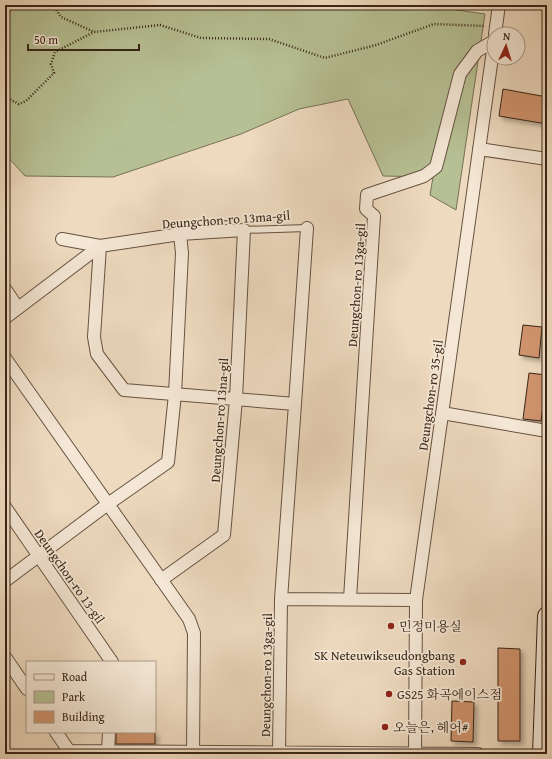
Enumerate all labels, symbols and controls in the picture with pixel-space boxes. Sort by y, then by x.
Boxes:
scale bar [28,26,139,52]
north arrow [486,26,526,66]
text: N [502,28,512,44]
text: 50 m [34,31,58,48]
street label: Deungchon-ro 13ma-gil [161,206,291,233]
street label: Deungchon-ro 13ga-gil [343,222,370,348]
street label: Deungchon-ro 35-gil [413,338,448,452]
street label: Deungchon-ro 13na-gil [206,357,233,483]
street label: Deungchon-ro 13-gil [30,525,110,628]
street label: Deungchon-ro 13ga-gil [256,612,277,737]
place label: 민정미용실 [399,617,462,636]
marker: 민정미용실 [386,621,396,631]
place label: SK Neteuwikseudongbang Gas Station [314,646,456,680]
marker: SK Neteuwikseudongbang Gas Station [458,657,468,667]
legend [26,661,156,733]
text: Road [62,668,88,685]
place label: GS25 화곡에이스점 [397,685,502,704]
text: Park [62,688,86,705]
marker: GS25 화곡에이스점 [384,689,394,699]
text: Building [62,708,105,725]
place label: 오늘은, 헤어# [393,718,469,737]
marker: 오늘은, 헤어# [380,722,390,732]

